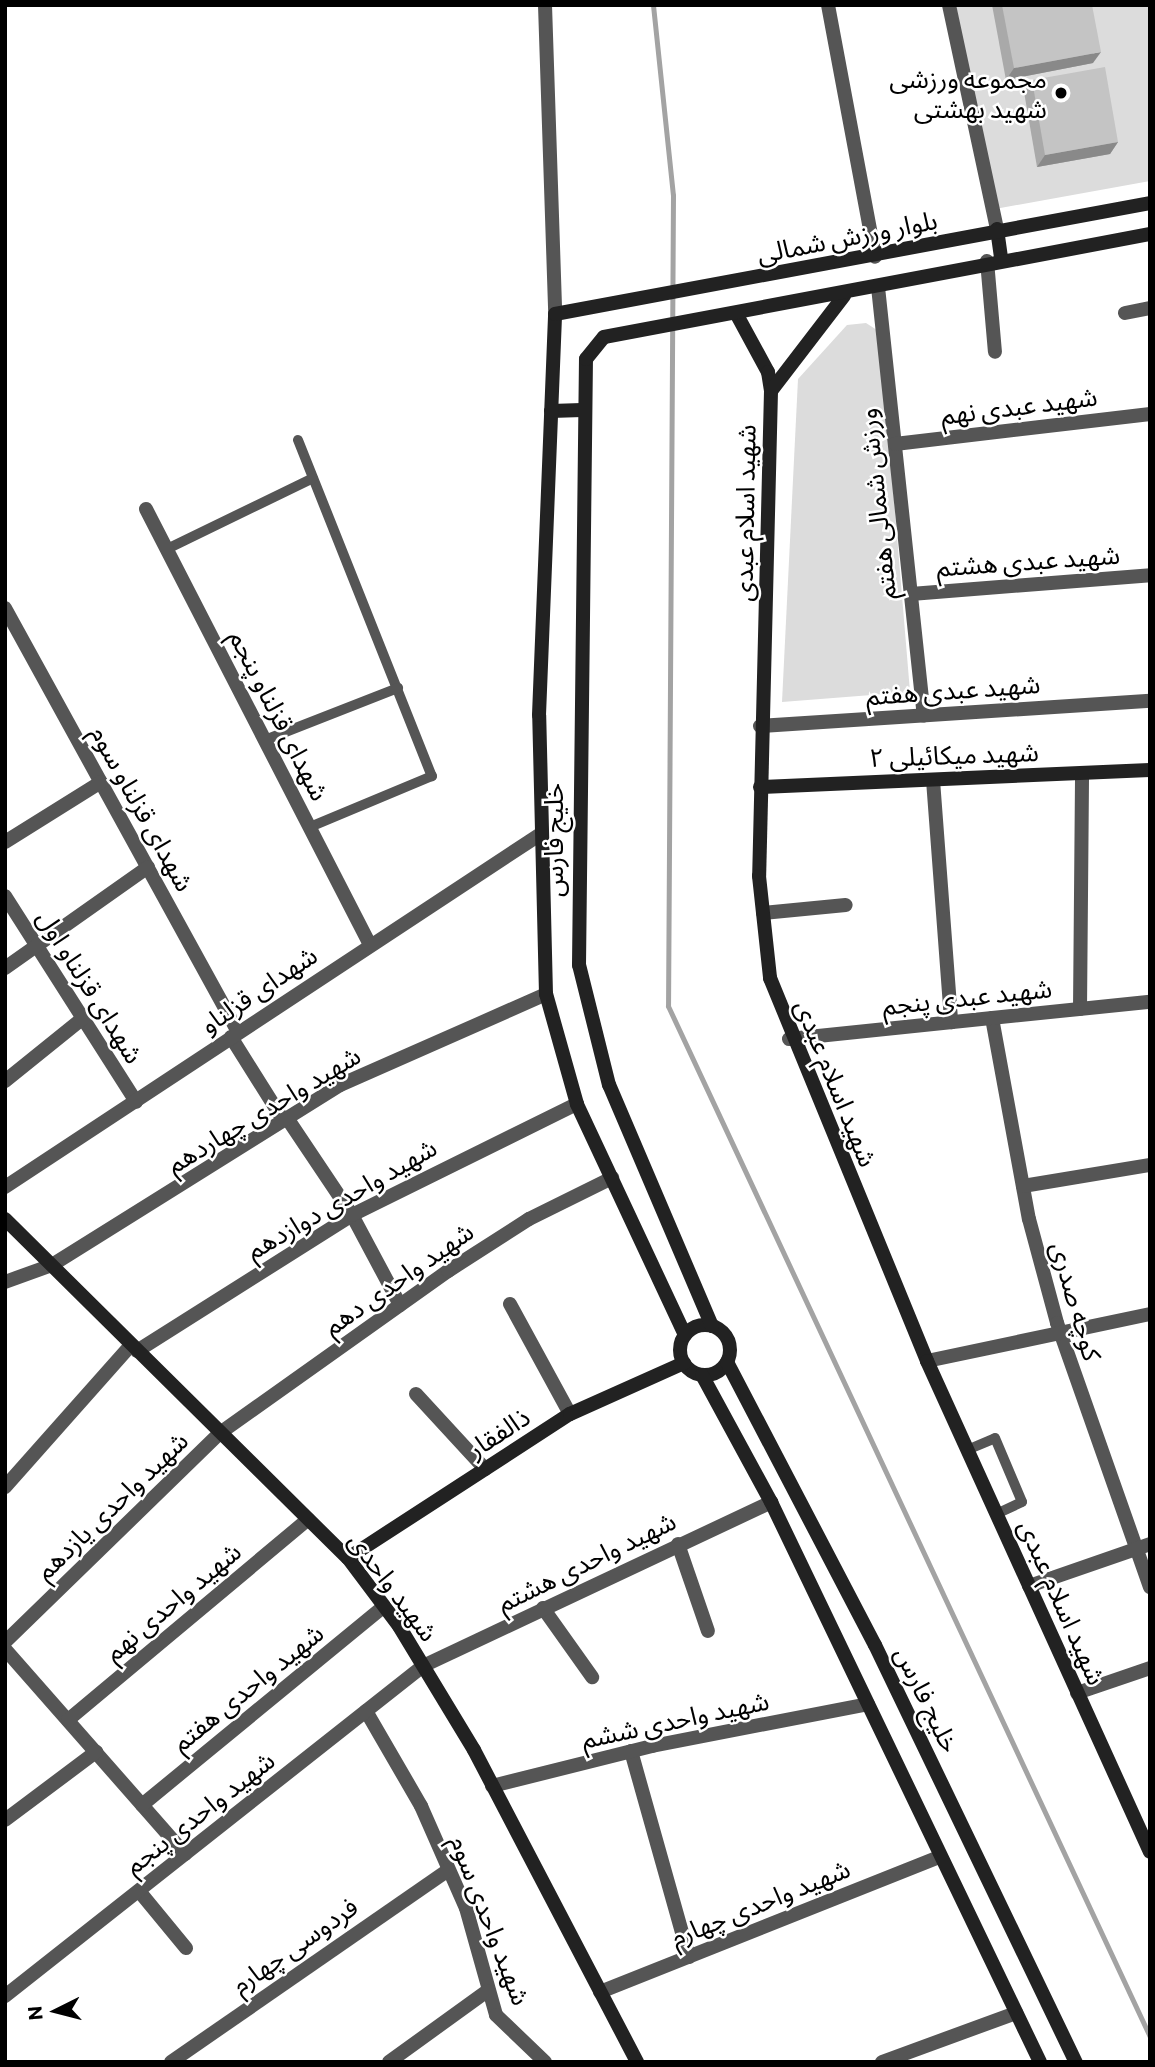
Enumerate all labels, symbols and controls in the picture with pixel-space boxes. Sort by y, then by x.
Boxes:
place label: مجموعه ورزشی شهید بهشتی [889,62,1047,124]
marker: مجموعه ورزشی شهید بهشتی [1053,85,1069,101]
street label: بلوار ورزش شمالی [754,203,940,269]
street label: شهید عبدی نهم [939,380,1099,430]
street label: ورزش شمالی هفتم [850,407,902,601]
street label: شهید اسلام عبدی [727,424,761,602]
street label: شهید عبدی هشتم [935,538,1121,582]
street label: شهدای قزلناو پنجم [224,624,336,806]
street label: شهید عبدی هفتم [865,667,1041,711]
street label: شهدای قزلناو سوم [85,720,201,896]
street label: شهید میکائیلی ۲ [869,735,1039,773]
street label: خلیج فارس [537,783,569,897]
street label: شهدای قزلناو اول [31,903,151,1069]
street label: شهدای قزلناو [194,938,322,1040]
street label: شهید عبدی پنجم [881,972,1053,1020]
street label: شهید اسلام عبدی [789,995,885,1171]
street label: شهید واحدی چهاردهم [160,1039,366,1179]
street label: شهید واحدی دوازدهم [240,1131,442,1265]
street label: شهید واحدی دهم [317,1215,479,1341]
street label: کوچه صدری [1045,1238,1109,1364]
street label: ذالفقار [461,1400,535,1464]
street label: شهید واحدی یازدهم [28,1424,194,1586]
street label: شهید واحدی هشتم [491,1504,681,1618]
street label: شهید اسلام عبدی [1013,1515,1113,1689]
street label: شهید واحدی [343,1525,445,1647]
street label: شهید واحدی نهم [97,1535,247,1667]
street label: شهید واحدی هفتم [165,1616,329,1758]
street label: خلیج فارس [889,1641,967,1757]
street label: شهید واحدی ششم [578,1684,772,1754]
street label: شهید واحدی پنجم [118,1744,280,1880]
street label: شهید واحدی سوم [444,1831,538,2009]
street label: شهید واحدی چهارم [666,1852,854,1952]
street label: فردوسی چهارم [225,1890,363,2000]
north arrow [21,1976,91,2046]
text: N [22,2005,47,2022]

